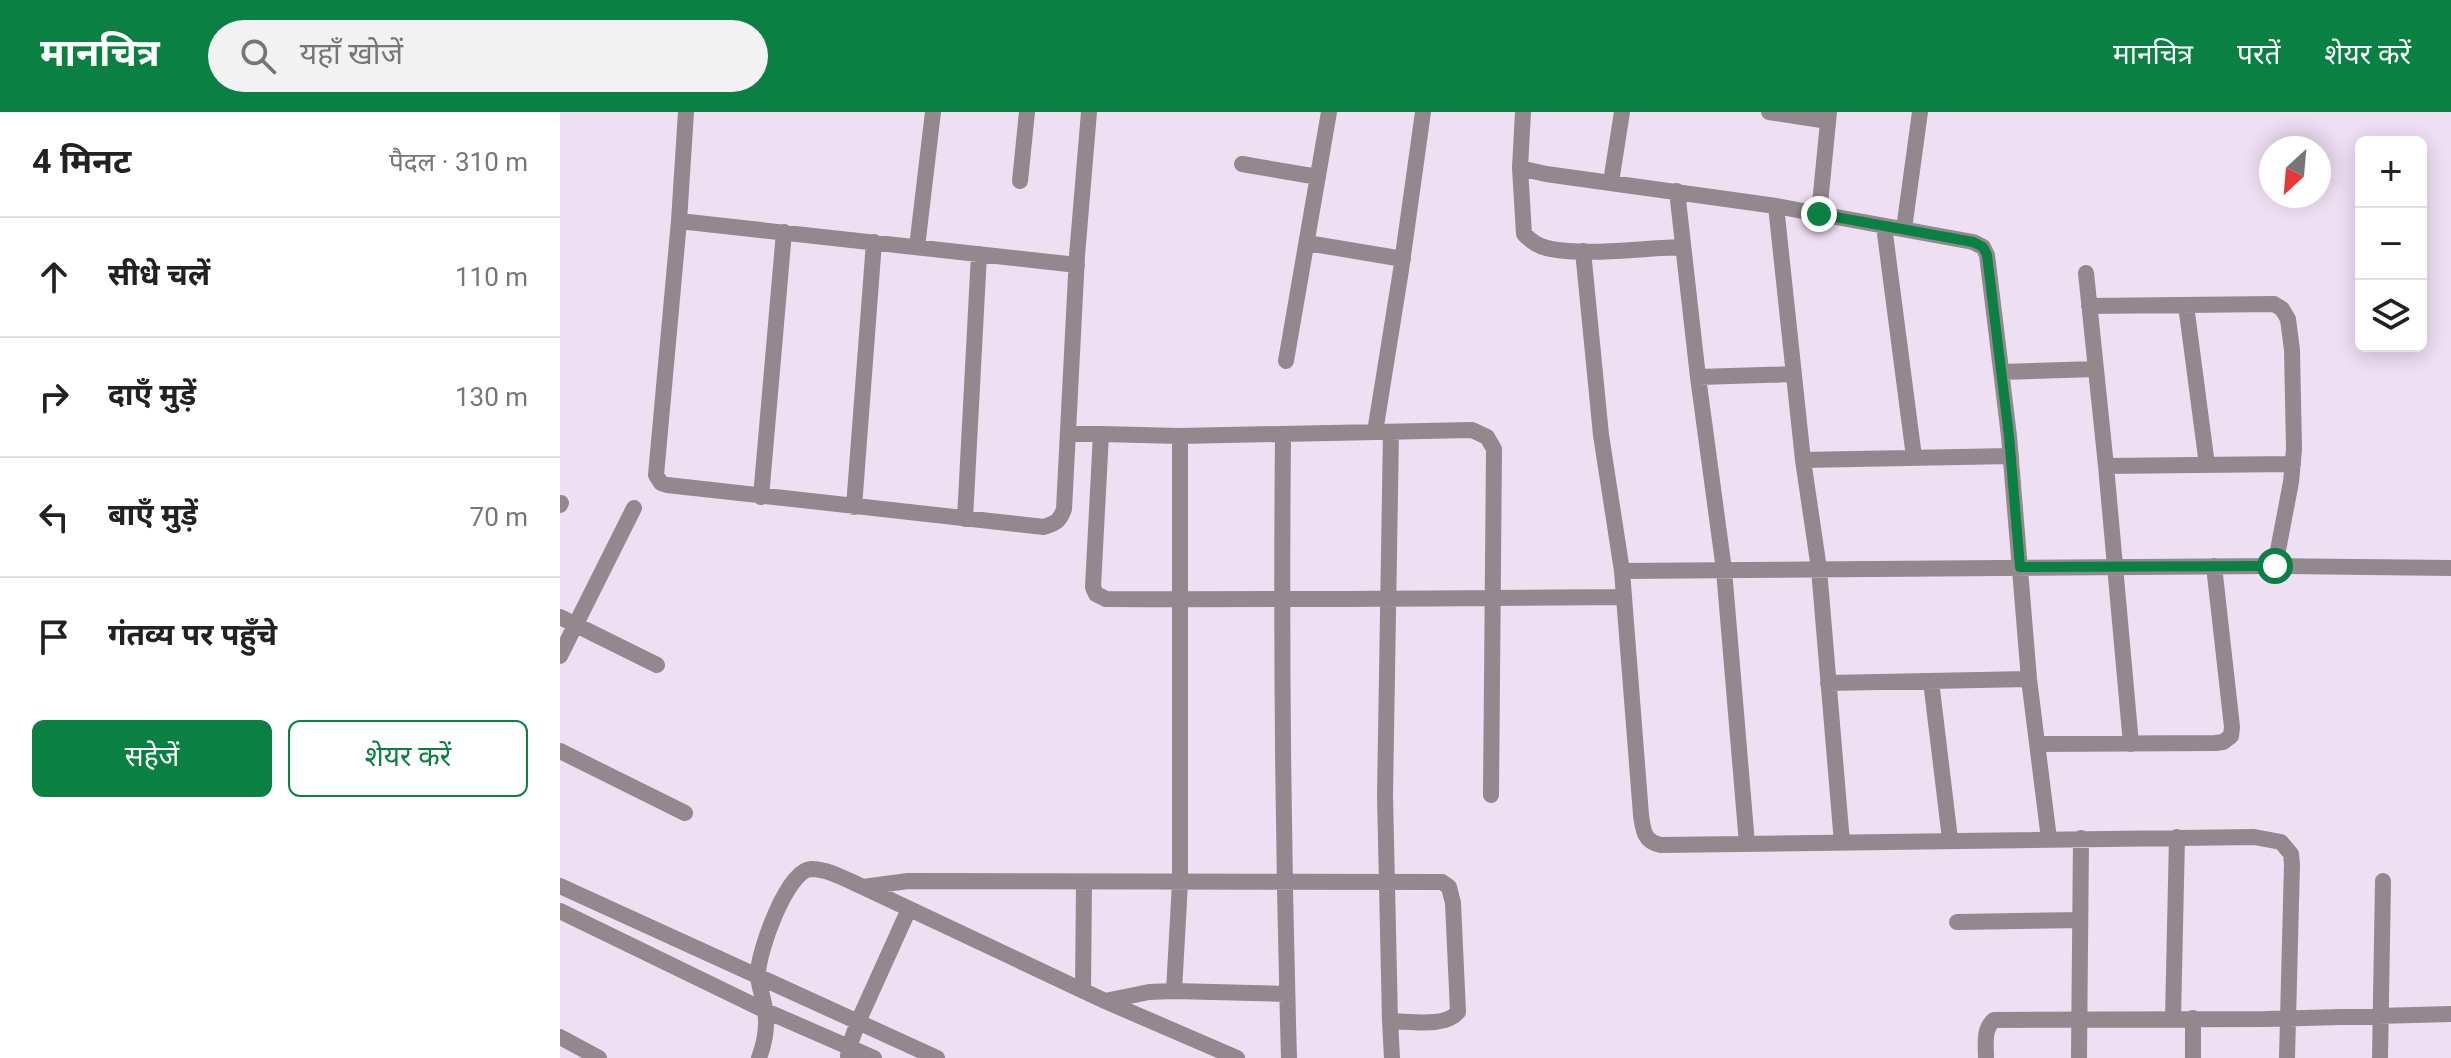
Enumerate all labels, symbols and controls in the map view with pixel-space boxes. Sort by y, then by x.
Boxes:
search box [208,20,768,92]
text: मानचित्र [40,31,160,75]
icon: search [236,34,280,78]
text: यहाँ खोजें [300,36,403,71]
text: मानचित्र [2113,38,2193,71]
text: परतें [2237,38,2280,71]
text: शेयर करें [2324,38,2411,71]
north arrow [2259,136,2331,208]
map controls [2355,136,2427,352]
button: + [2355,136,2427,208]
text: 4 मिनट [32,141,131,181]
text: पैदल · 310 m [389,147,528,177]
route end [1801,196,1837,232]
button: − [2355,208,2427,280]
icon: ahead [32,255,76,299]
text: सीधे चलें [108,257,210,292]
text: 110 m [455,262,528,292]
button: layers [2355,280,2427,352]
icon: right [32,375,76,419]
text: दाएँ मुड़ें [108,377,196,412]
text: 130 m [455,382,528,412]
icon: left [32,495,76,539]
text: बाएँ मुड़ें [108,497,198,532]
text: 70 m [470,502,528,532]
route start [2257,548,2293,584]
icon: arrive [32,615,76,659]
text: गंतव्य पर पहुँचे [108,617,277,652]
button: सहेजें [32,720,272,797]
button: शेयर करें [288,720,528,797]

